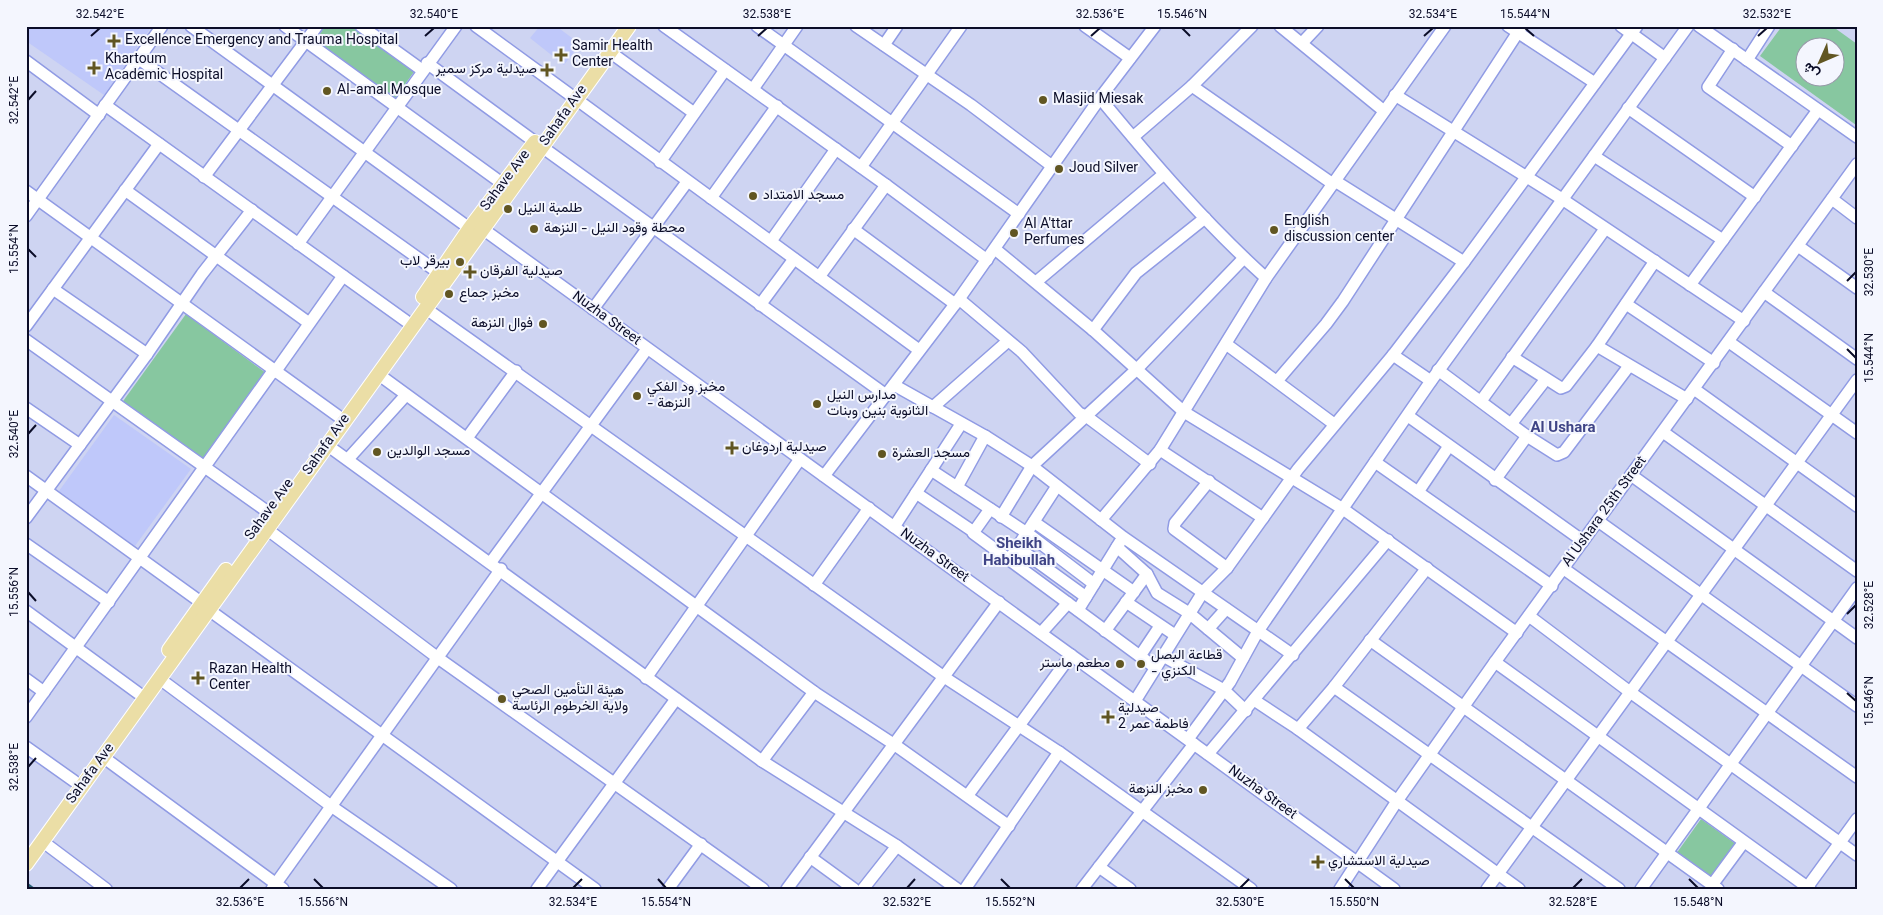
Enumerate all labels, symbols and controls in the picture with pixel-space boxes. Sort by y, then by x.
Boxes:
text: 32.542°E [76,6,124,24]
text: 32.540°E [410,6,458,24]
text: 32.538°E [743,6,791,24]
text: 32.536°E [1076,6,1124,24]
text: 15.546°N [1157,6,1207,24]
text: 32.534°E [1409,6,1457,24]
text: 15.544°N [1500,6,1550,24]
text: 32.532°E [1743,6,1791,24]
place label: Excellence Emergency and Trauma Hospital [125,30,398,52]
marker: Excellence Emergency and Trauma Hospital [107,34,121,48]
place label: Samir Health Center [572,36,653,74]
north arrow [1796,38,1846,88]
marker: Samir Health Center [554,48,568,62]
place label: Khartoum Academic Hospital [105,49,223,87]
text: ش [1798,56,1826,84]
place label: صيدلية مركز سمير [435,59,537,81]
marker: Khartoum Academic Hospital [87,61,101,75]
marker: صيدلية مركز سمير [541,64,553,76]
text: 32.542°E [6,76,24,124]
place label: Al-amal Mosque [337,80,441,102]
street label: Sahafa Ave [535,81,593,151]
marker: Al-amal Mosque [321,85,333,97]
place label: Masjid Miesak [1053,89,1144,111]
marker: Masjid Miesak [1037,94,1049,106]
street label: Sahave Ave [476,146,536,216]
place label: Joud Silver [1069,158,1138,180]
marker: Joud Silver [1053,163,1065,175]
place label: مسجد الامتداد [763,185,844,207]
marker: مسجد الامتداد [747,190,759,202]
place label: طلمبة النيل [518,198,582,220]
marker: طلمبة النيل [502,203,514,215]
place label: English discussion center [1284,211,1394,249]
place label: Al A'ttar Perfumes [1024,214,1085,252]
place label: محطة وقود النيل - النزهة [544,218,685,240]
marker: محطة وقود النيل - النزهة [528,223,540,235]
text: 15.554°N [6,224,24,274]
marker: English discussion center [1268,224,1280,236]
marker: Al A'ttar Perfumes [1008,227,1020,239]
text: 32.530°E [1861,248,1879,296]
place label: بيرقر لاب [400,251,450,273]
marker: بيرقر لاب [454,256,466,268]
place label: صيدلية الفرقان [480,261,563,283]
marker: صيدلية الفرقان [464,266,476,278]
place label: مخبز جماع [459,283,519,305]
street label: Nuzha Street [567,286,645,352]
marker: مخبز جماع [443,288,455,300]
place label: فوال النزهة [471,313,533,335]
marker: فوال النزهة [537,318,549,330]
text: 15.544°N [1861,333,1879,383]
place label: مخبز ود الفكي - النزهة [647,377,725,415]
place label: مدارس النيل الثانوية بنين وبنات [827,385,928,423]
marker: مخبز ود الفكي - النزهة [631,390,643,402]
marker: مدارس النيل الثانوية بنين وبنات [811,398,823,410]
text: 32.540°E [6,410,24,458]
street label: Sahafa Ave [298,410,356,480]
district label: Al Ushara [1530,417,1596,440]
place label: صيدلية اردوغان [742,437,827,459]
place label: مسجد الوالدين [387,441,470,463]
marker: صيدلية اردوغان [726,442,738,454]
place label: مسجد العشرة [892,443,970,465]
marker: مسجد الوالدين [371,446,383,458]
marker: مسجد العشرة [876,448,888,460]
street label: Al Ushara 25th Street [1557,452,1653,572]
street label: Sahave Ave [240,474,300,546]
street label: Nuzha Street [895,523,973,589]
district label: Sheikh Habibullah [983,533,1055,573]
text: 15.556°N [6,567,24,617]
text: 32.528°E [1861,581,1879,629]
place label: قطاعة البصل - الكنزي [1151,645,1222,683]
place label: مطعم ماستر [1039,653,1110,675]
marker: مطعم ماستر [1114,658,1126,670]
marker: قطاعة البصل - الكنزي [1135,658,1147,670]
place label: Razan Health Center [209,659,292,697]
marker: Razan Health Center [191,671,205,685]
text: 15.546°N [1861,676,1879,726]
place label: هيئة التأمين الصحي ولاية الخرطوم الرئاسة [512,680,628,718]
marker: هيئة التأمين الصحي ولاية الخرطوم الرئاسة [496,693,508,705]
place label: صيدلية فاطمة عمر 2 [1118,698,1189,736]
marker: صيدلية فاطمة عمر 2 [1102,711,1114,723]
street label: Sahafa Ave [61,739,121,809]
text: 32.538°E [6,743,24,791]
street label: Nuzha Street [1223,760,1301,826]
place label: مخبز النزهة [1129,779,1193,801]
marker: مخبز النزهة [1197,784,1209,796]
place label: صيدلية الاستشاري [1328,851,1430,873]
marker: صيدلية الاستشاري [1312,856,1324,868]
text: 32.536°E [216,894,264,912]
text: 15.556°N [298,894,348,912]
text: 32.534°E [549,894,597,912]
text: 15.554°N [641,894,691,912]
text: 32.532°E [883,894,931,912]
text: 15.552°N [985,894,1035,912]
text: 32.530°E [1216,894,1264,912]
text: 15.550°N [1329,894,1379,912]
text: 32.528°E [1549,894,1597,912]
text: 15.548°N [1673,894,1723,912]

